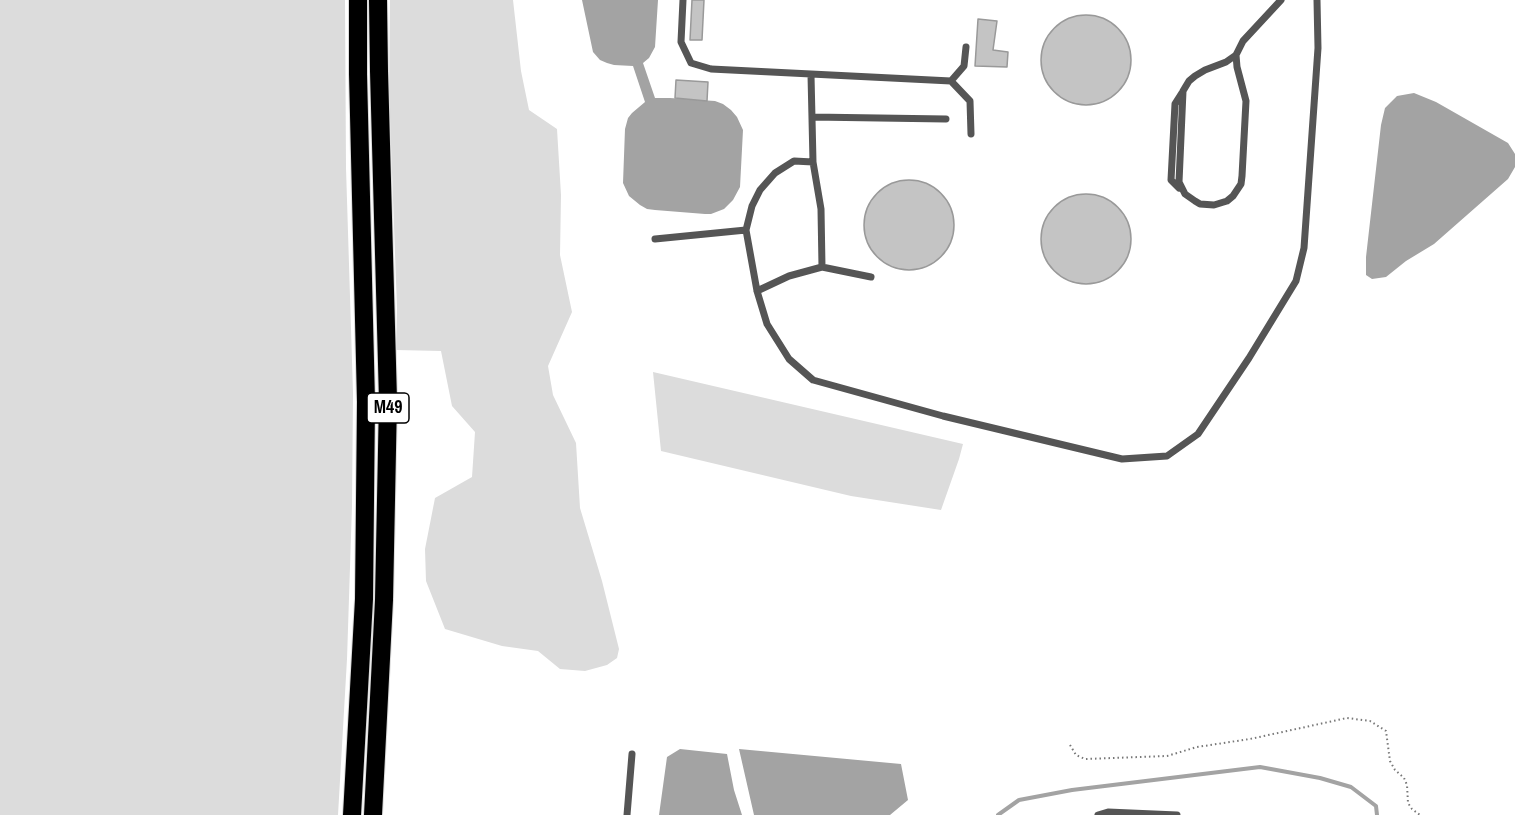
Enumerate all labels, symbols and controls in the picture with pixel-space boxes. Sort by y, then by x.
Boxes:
road number: M49 [367,393,409,423]

